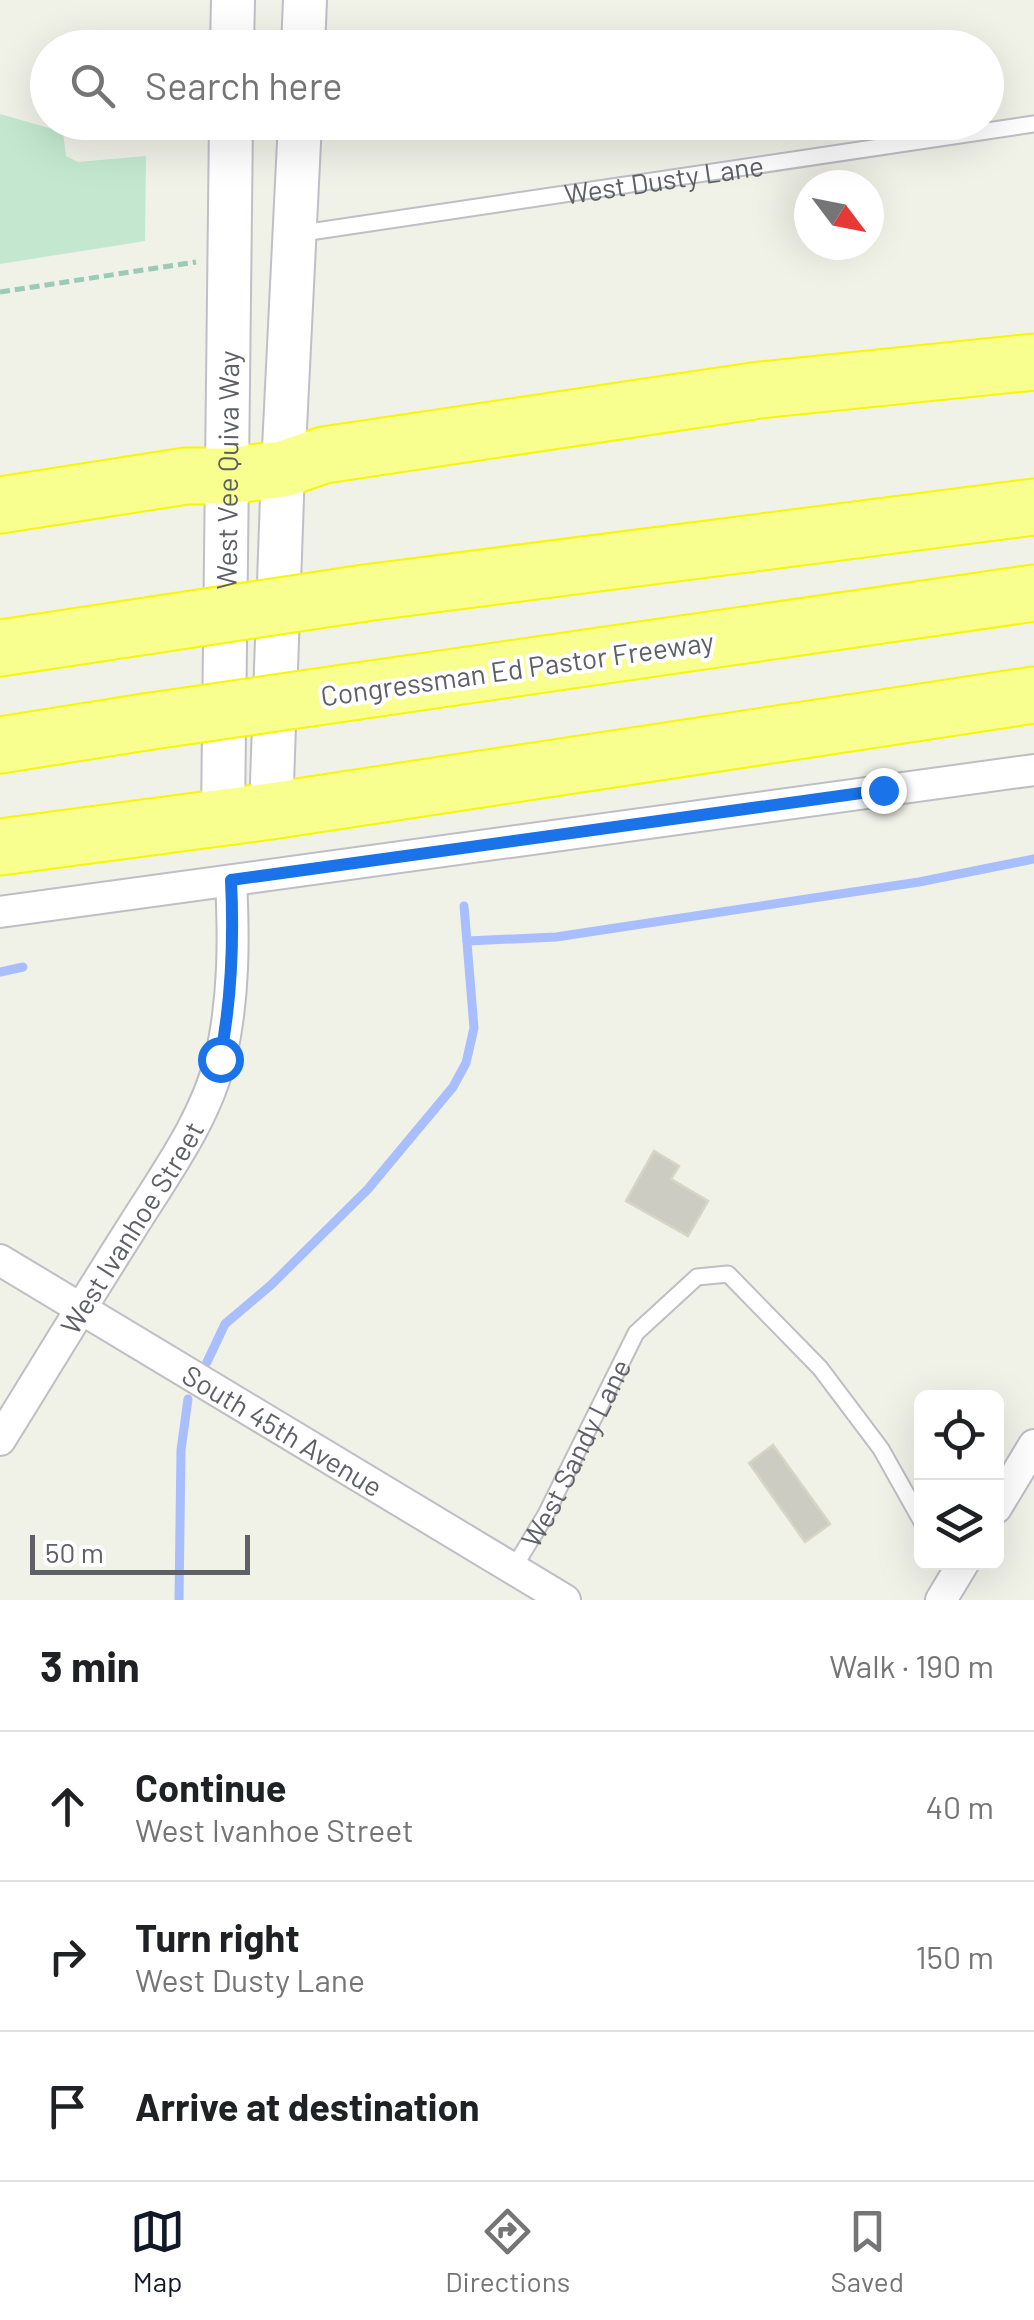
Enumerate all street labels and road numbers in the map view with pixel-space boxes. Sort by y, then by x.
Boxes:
street label: West Dusty Lane [562,148,766,211]
street label: West Vee Quiva Way [209,350,245,590]
street label: Congressman Ed Pastor Freeway [318,624,716,712]
street label: West Ivanhoe Street [53,1115,210,1340]
street label: West Sandy Lane [513,1353,637,1553]
street label: South 45th Avenue [177,1357,389,1503]

